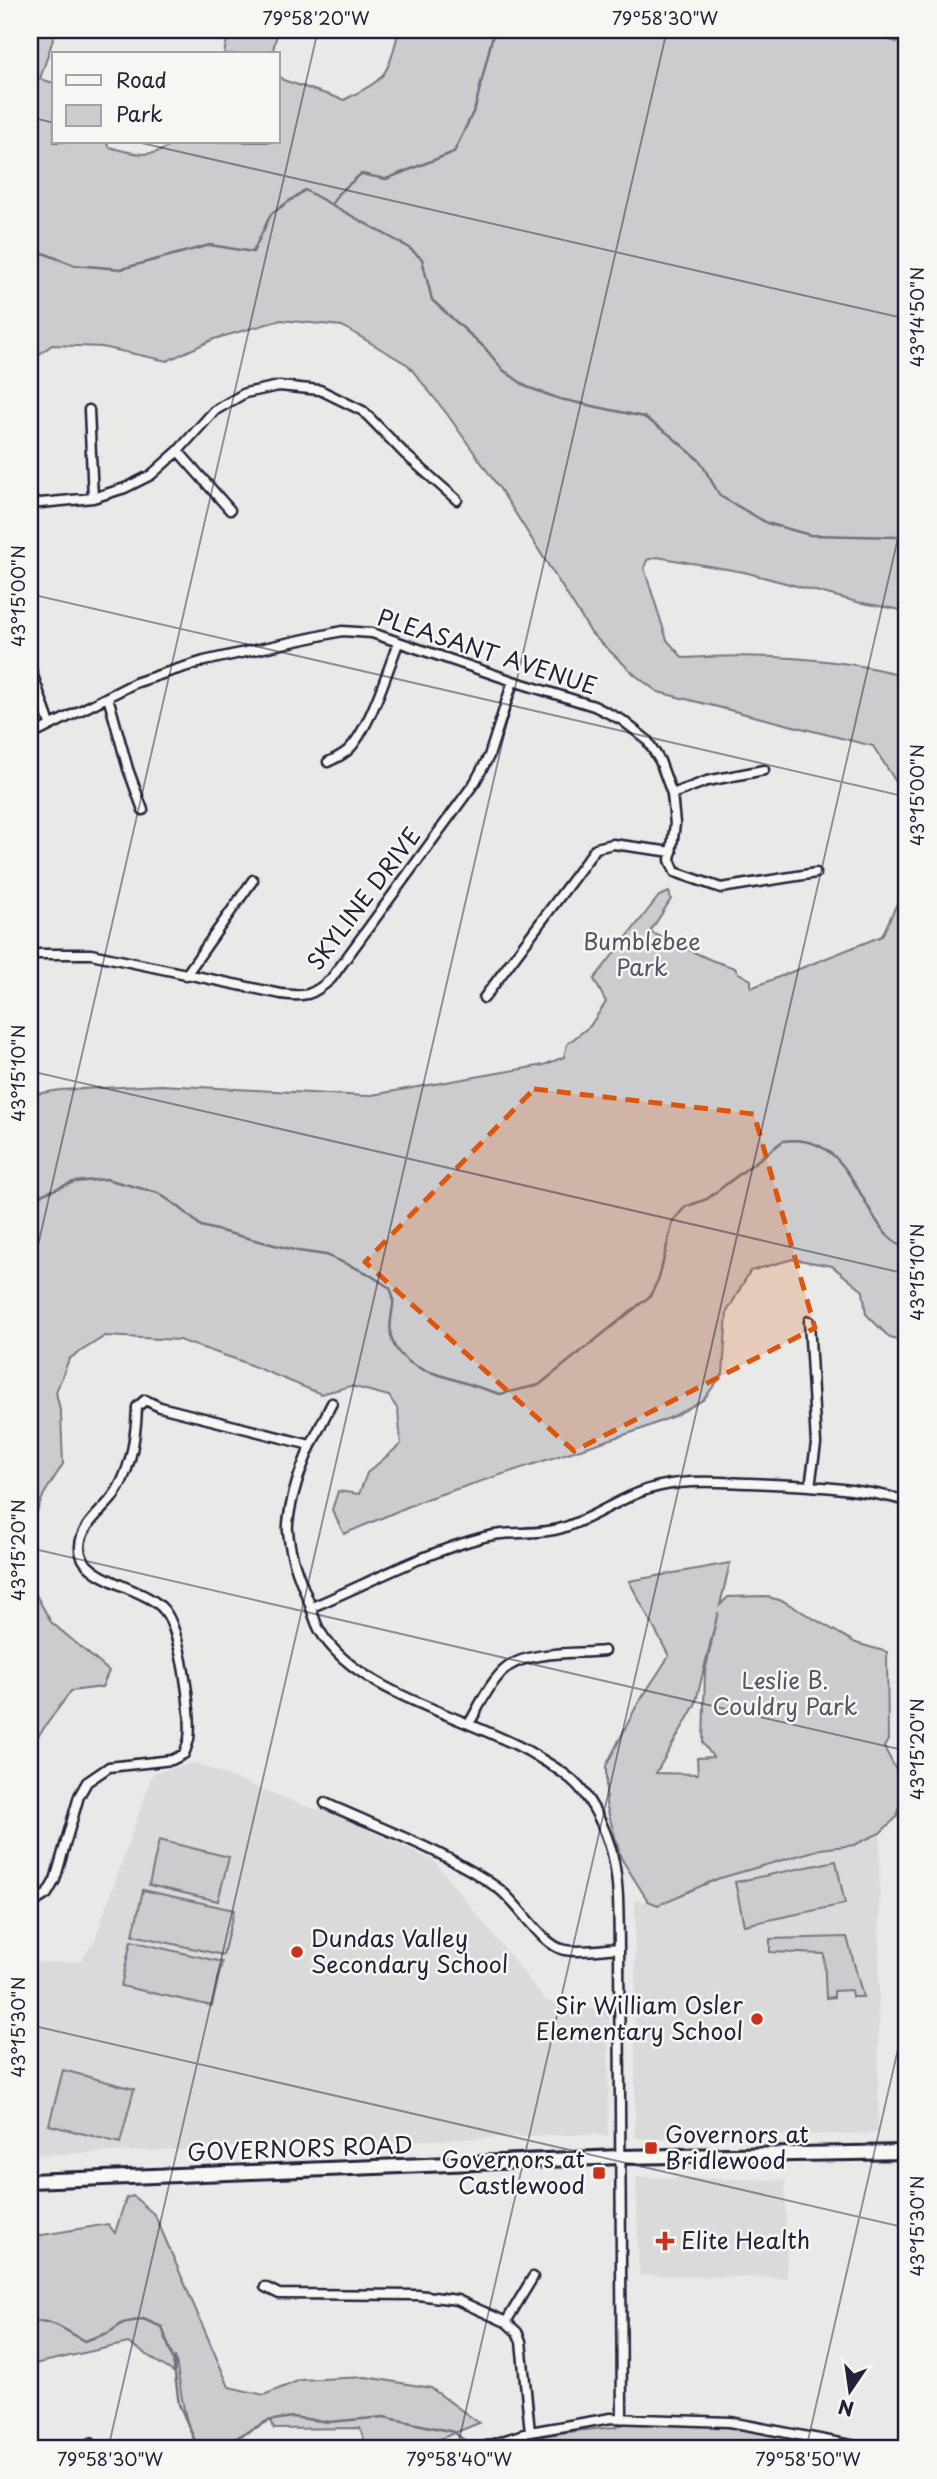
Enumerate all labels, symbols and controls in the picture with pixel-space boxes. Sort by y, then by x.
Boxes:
text: 79°58'20"W [263,4,370,31]
text: 79°58'30"W [612,4,719,31]
legend [52,52,280,144]
text: Road [116,63,167,95]
text: Park [116,97,163,129]
text: 43°14'50"N [903,267,930,367]
text: 43°15'00"N [4,545,31,647]
street label: PLEASANT AVENUE [373,599,602,703]
text: 43°15'00"N [903,744,930,846]
street label: SKYLINE DRIVE [297,819,428,977]
park label: Bumblebee Park [583,923,701,984]
text: 43°15'10"N [4,1024,31,1122]
text: 43°15'10"N [903,1223,930,1321]
text: 43°15'20"N [4,1499,31,1601]
park label: Leslie B. Couldry Park [713,1662,857,1723]
text: 43°15'20"N [903,1698,930,1800]
place label: Dundas Valley Secondary School [311,1920,508,1981]
marker: Dundas Valley Secondary School [289,1944,305,1960]
text: 43°15'30"N [4,1976,31,2078]
place label: Sir William Osler Elementary School [536,1987,743,2048]
marker: Sir William Osler Elementary School [749,2011,765,2027]
place label: Governors at Bridlewood [665,2116,809,2177]
street label: GOVERNORS ROAD [187,2126,413,2169]
marker: Governors at Bridlewood [643,2140,659,2156]
place label: Governors at Castlewood [441,2141,585,2202]
marker: Governors at Castlewood [591,2165,607,2181]
text: 43°15'30"N [903,2175,930,2277]
place label: Elite Health [681,2222,810,2257]
marker: Elite Health [655,2231,675,2251]
north arrow [814,2356,884,2426]
text: N [835,2393,856,2424]
text: 79°58'30"W [57,2445,164,2472]
text: 79°58'40"W [406,2445,512,2472]
text: 79°58'50"W [755,2445,861,2472]

